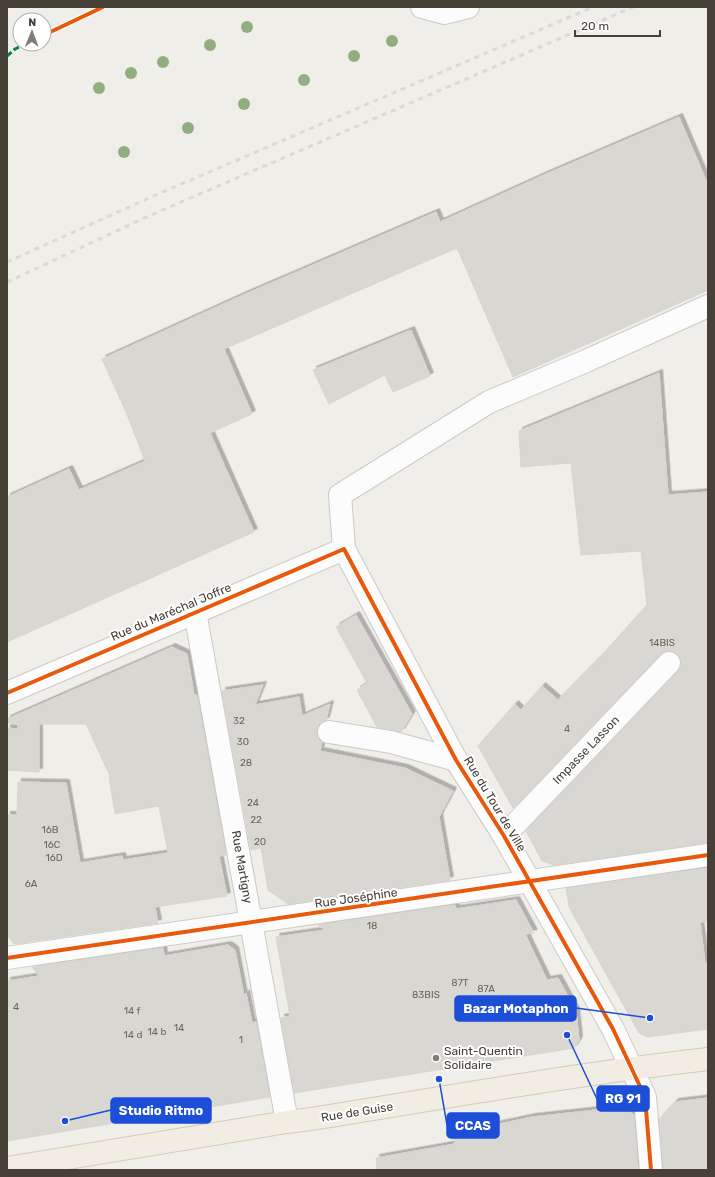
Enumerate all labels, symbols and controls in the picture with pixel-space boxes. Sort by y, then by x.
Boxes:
north arrow [12,12,52,52]
scale bar [575,12,660,38]
text: N [28,16,36,29]
text: 20 m [581,19,609,33]
street label: Rue du Maréchal Joffre [109,580,234,644]
house number: 14BIS [649,637,675,649]
street label: Impasse Lasson [550,713,622,787]
house number: 32 [233,715,245,727]
house number: 4 [564,723,570,735]
house number: 30 [237,736,249,748]
street label: Rue du Tour de Ville [461,754,529,854]
house number: 28 [240,757,252,769]
house number: 24 [247,797,259,809]
house number: 22 [250,814,262,826]
house number: 16B [42,824,59,836]
street label: Rue Martigny [229,829,255,905]
house number: 20 [254,836,266,848]
house number: 16C [44,839,61,851]
house number: 16D [45,852,63,864]
house number: 6A [25,878,38,890]
street label: Rue Joséphine [314,885,399,911]
house number: 18 [367,920,377,932]
house number: 87T [451,977,469,989]
house number: 87A [477,983,495,995]
house number: 83BIS [412,989,440,1001]
callout: Bazar Motaphon [455,996,576,1021]
house number: 4 [13,1001,19,1013]
text: Bazar Motaphon [463,1001,569,1016]
house number: 14 f [124,1005,140,1017]
house number: 14 [174,1022,184,1034]
house number: 14 b [148,1026,166,1038]
house number: 14 d [124,1029,142,1041]
house number: 1 [239,1034,243,1046]
place label: Saint-Quentin Solidaire [444,1044,523,1072]
marker: Saint-Quentin Solidaire [431,1053,441,1063]
callout: RG 91 [597,1086,649,1111]
text: RG 91 [605,1091,641,1106]
callout: Studio Ritmo [111,1098,211,1123]
street label: Rue de Guise [320,1099,394,1125]
text: Studio Ritmo [119,1103,203,1118]
callout: CCAS [447,1113,499,1138]
text: CCAS [455,1118,491,1133]

